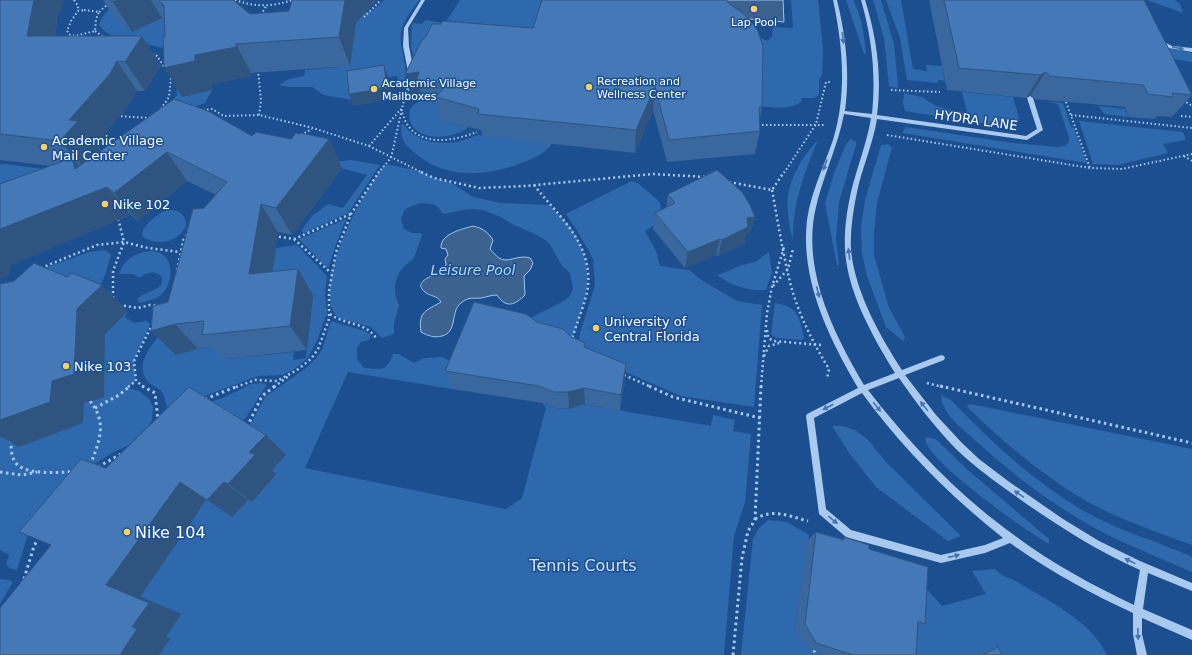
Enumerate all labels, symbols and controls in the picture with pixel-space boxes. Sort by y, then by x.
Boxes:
marker: Lap Pool [749,4,759,14]
place label: Lap Pool [731,16,777,29]
one-way arrow [840,32,846,44]
one-way arrow [1172,45,1184,51]
place label: Recreation and Wellness Center [597,75,686,101]
place label: Academic Village Mailboxes [382,77,476,103]
marker: Recreation and Wellness Center [584,82,594,92]
marker: Academic Village Mailboxes [369,84,379,94]
street label: HYDRA LANE [934,107,1018,133]
place label: Academic Village Mail Center [52,133,163,163]
marker: Academic Village Mail Center [39,142,49,152]
one-way arrow [822,159,828,171]
place label: Nike 102 [113,197,170,212]
marker: Nike 102 [100,199,110,209]
one-way arrow [846,248,852,260]
water label: Leisure Pool [431,262,515,278]
one-way arrow [815,286,821,298]
place label: University of Central Florida [604,314,700,344]
marker: University of Central Florida [591,323,601,333]
place label: Nike 103 [74,359,131,374]
marker: Nike 103 [61,361,71,371]
one-way arrow [873,401,881,412]
one-way arrow [920,401,929,411]
one-way arrow [822,403,834,410]
one-way arrow [1014,490,1025,498]
one-way arrow [827,516,838,525]
place label: Nike 104 [135,523,206,542]
marker: Nike 104 [122,527,132,537]
one-way arrow [948,553,960,559]
park label: Tennis Courts [528,556,637,575]
one-way arrow [1125,558,1136,564]
one-way arrow [1135,628,1142,640]

